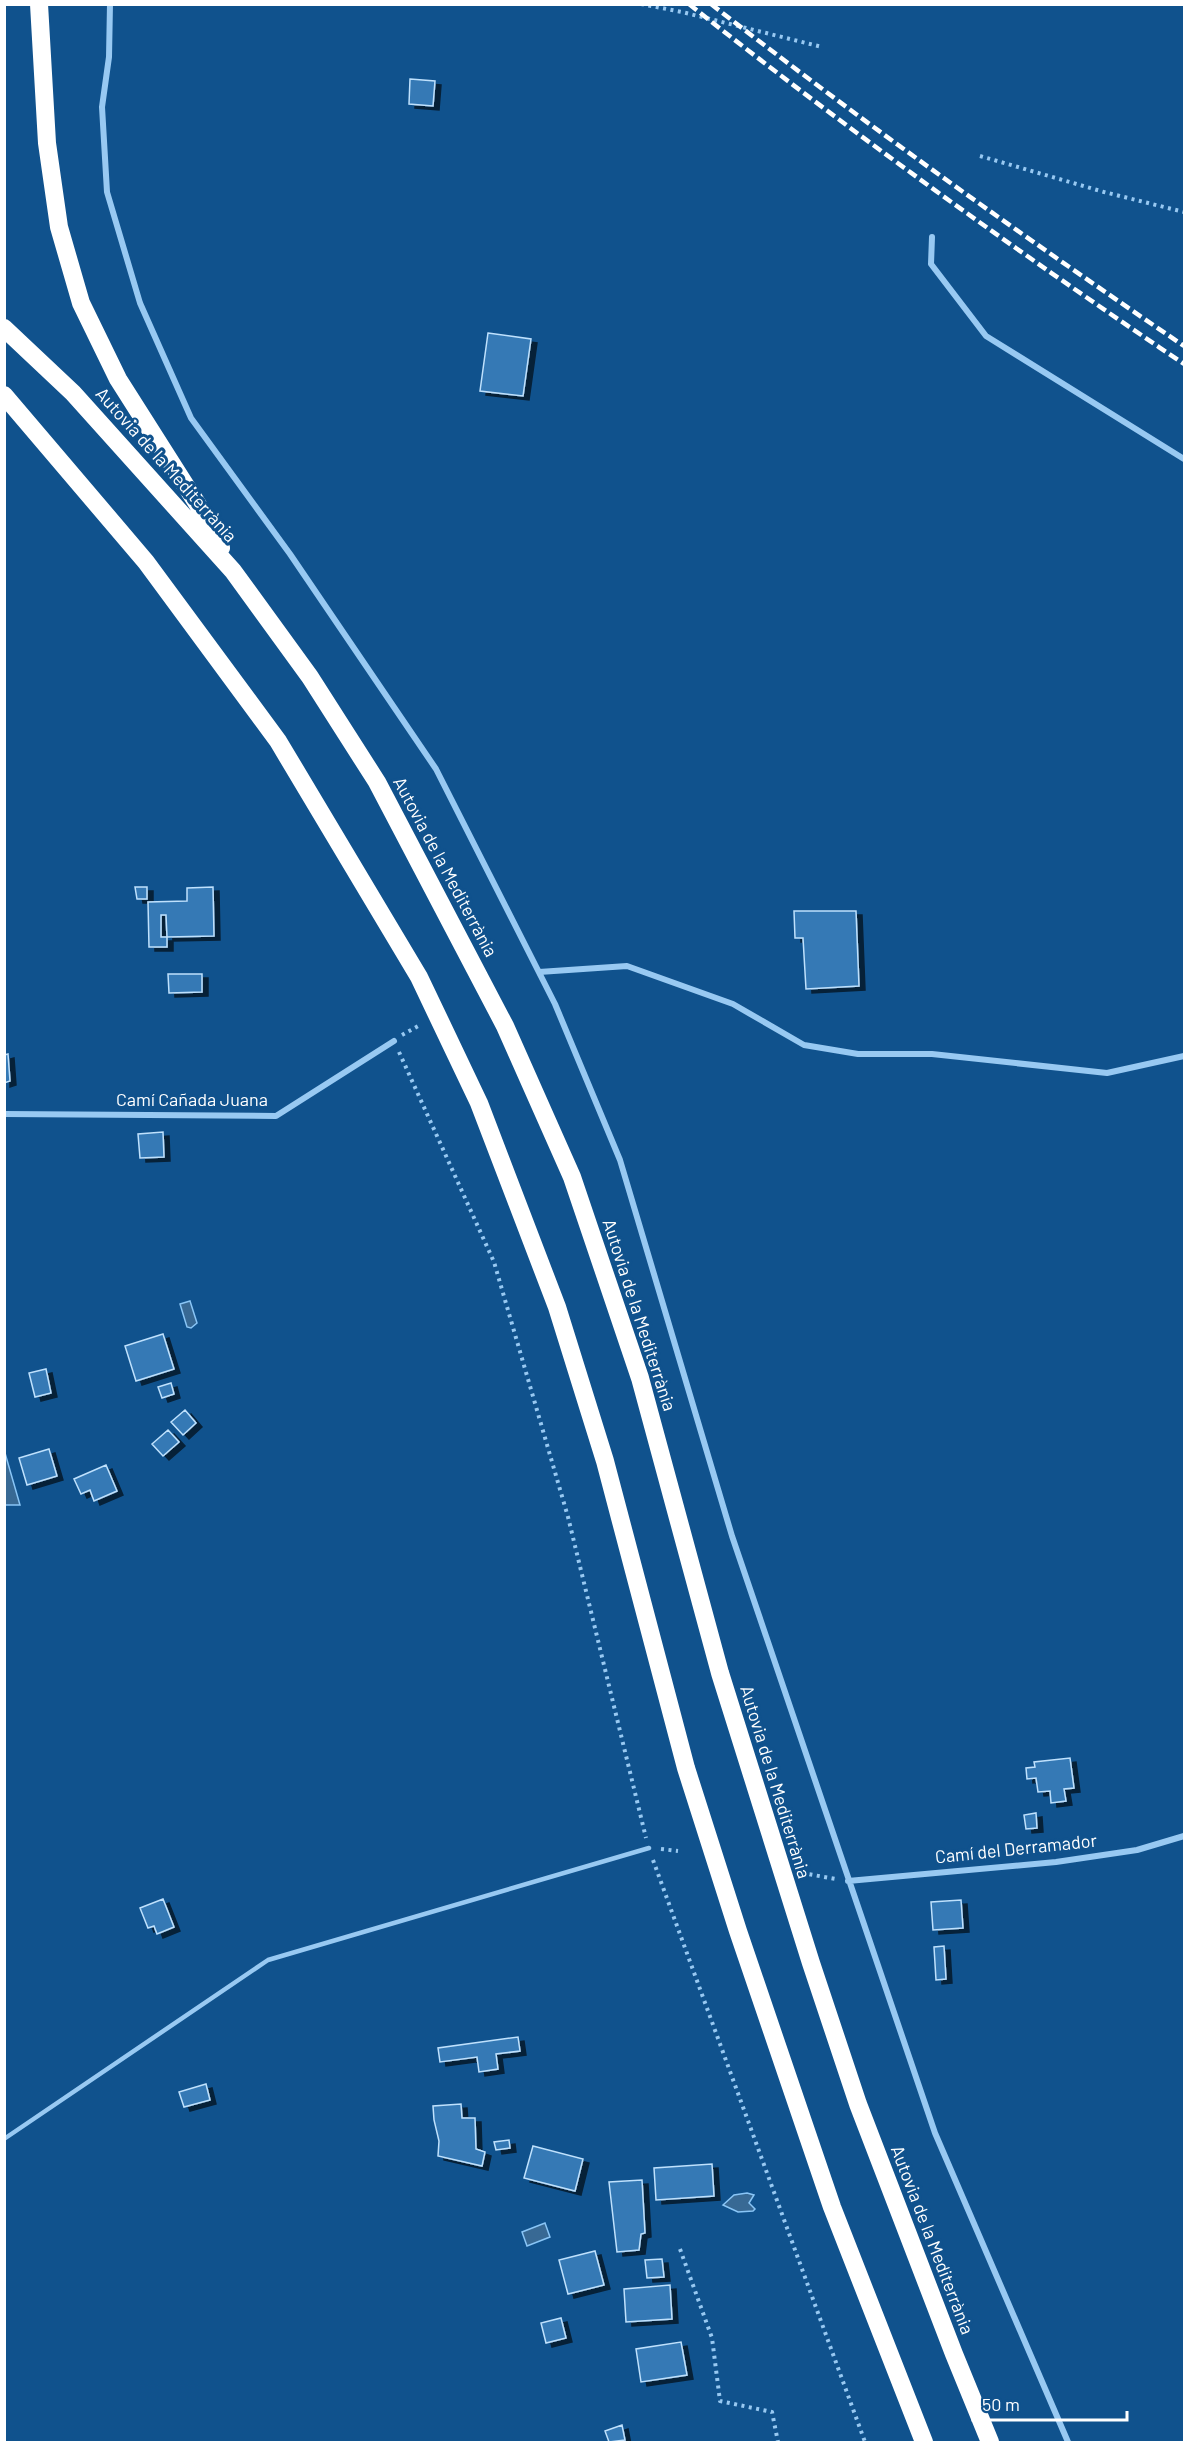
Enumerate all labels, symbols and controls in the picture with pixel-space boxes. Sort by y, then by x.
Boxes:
street label: Autovia de la Mediterrània [91,382,242,546]
street label: Autovia de la Mediterrània [389,773,503,960]
street label: Camí Cañada Juana [116,1088,268,1110]
street label: Autovia de la Mediterrània [598,1216,681,1414]
street label: Autovia de la Mediterrània [736,1683,816,1881]
street label: Camí del Derramador [934,1829,1098,1867]
street label: Autovia de la Mediterrània [887,2142,979,2337]
scale bar [973,2384,1128,2422]
text: 50 m [982,2393,1020,2415]

